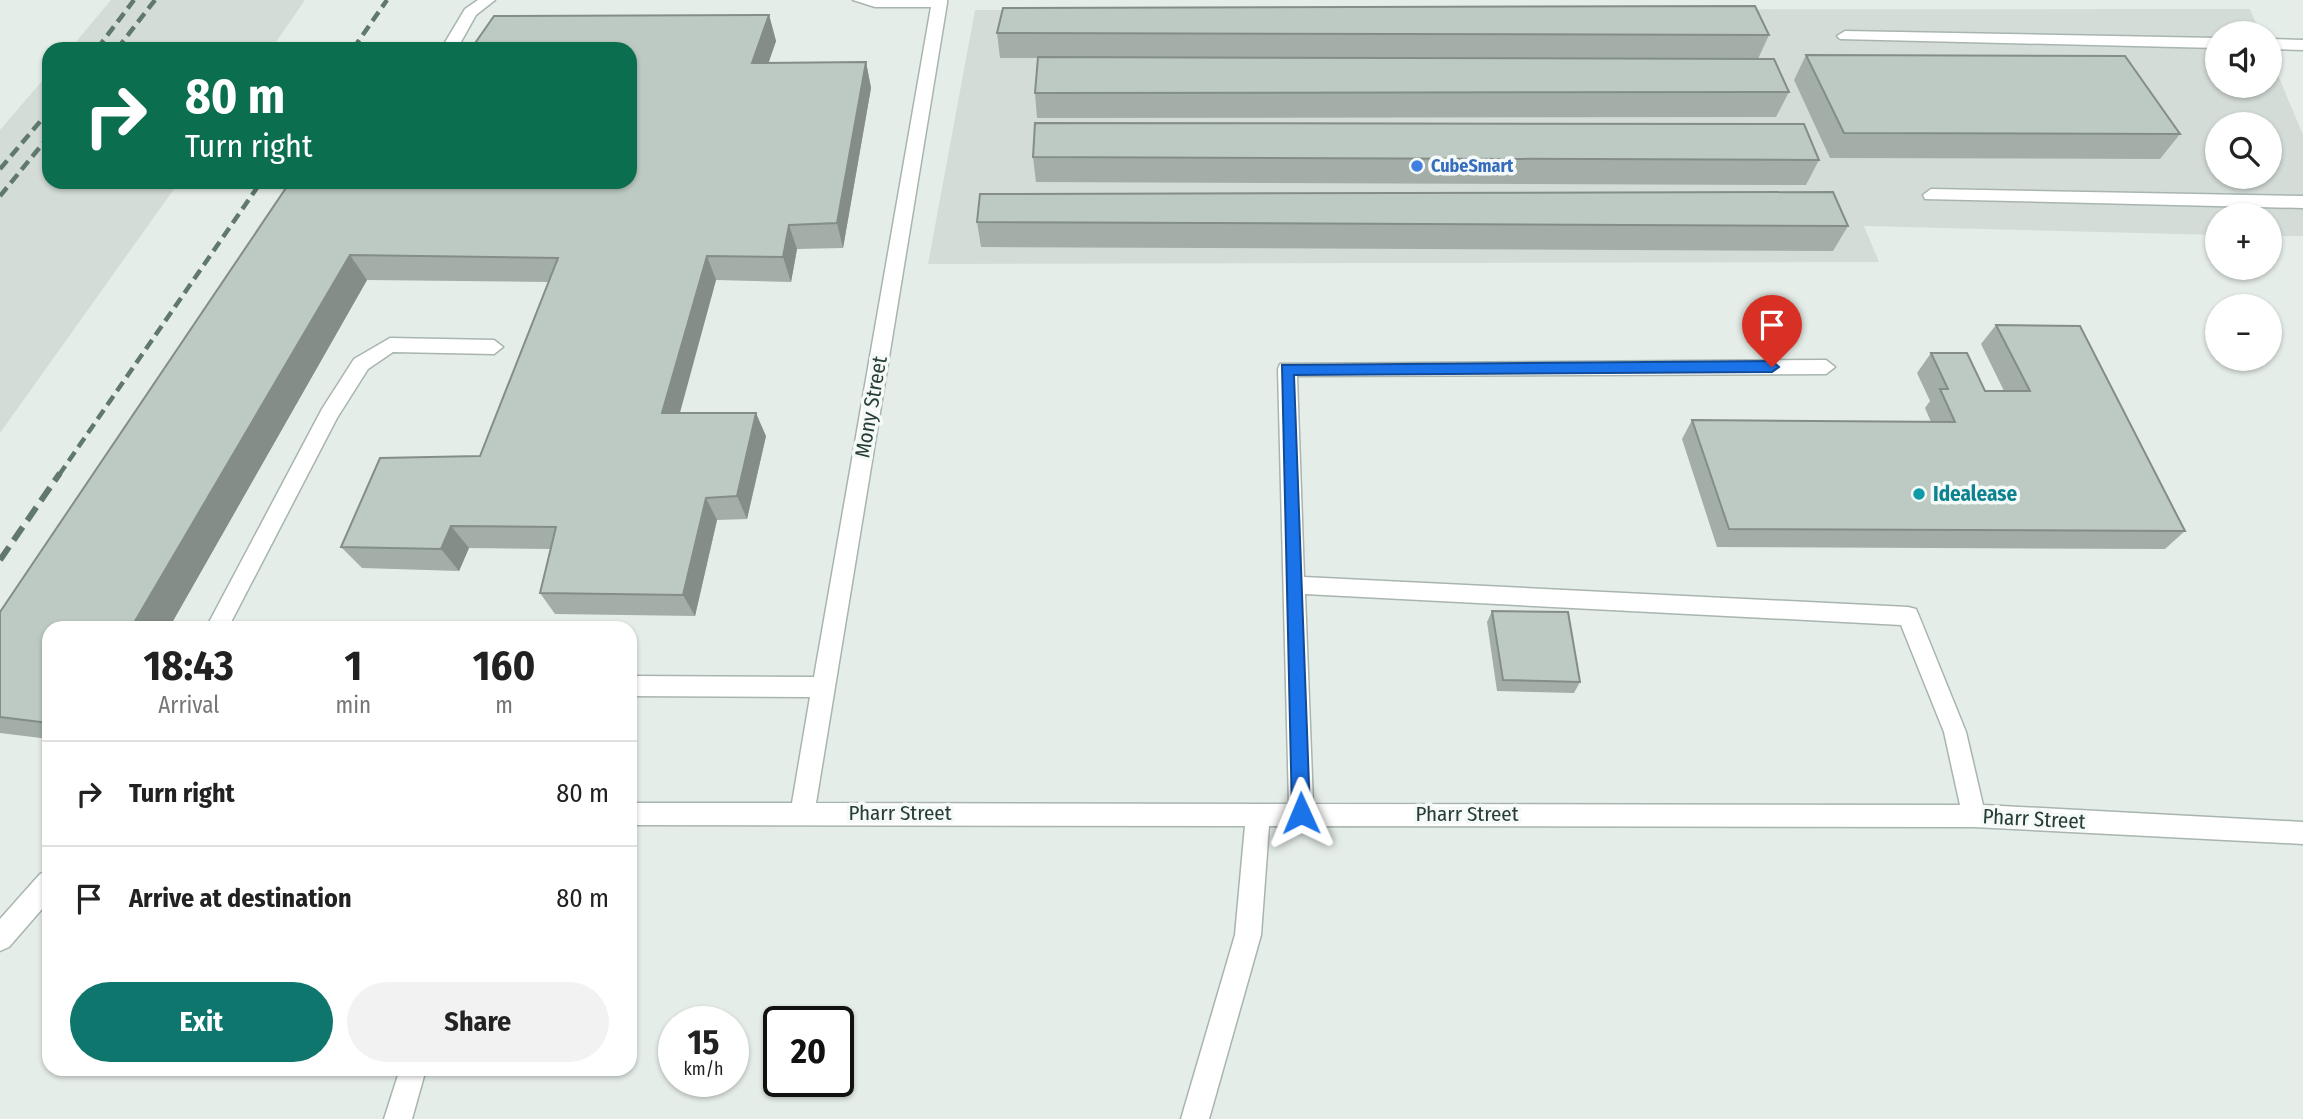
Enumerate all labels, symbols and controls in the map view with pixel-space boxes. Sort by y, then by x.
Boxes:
map controls [2205,21,2282,371]
button: sound [2205,21,2282,98]
text: 80 m [185,67,285,126]
icon: right [70,70,161,161]
button: search [2205,112,2282,189]
text: Turn right [185,127,312,165]
place label: CubeSmart [1431,155,1514,177]
marker: CubeSmart [1409,158,1425,174]
button: + [2205,203,2282,280]
button: − [2205,294,2282,371]
pin [1742,295,1802,367]
icon: arrive [1753,306,1791,344]
street label: Mony Street [849,354,893,460]
place label: Idealease [1933,481,2017,507]
marker: Idealease [1911,486,1927,502]
text: 18:43 [144,641,234,691]
text: 1 [344,641,362,691]
text: 160 [473,641,535,691]
text: Arrival [158,691,219,719]
text: min [336,691,371,719]
text: m [495,691,513,719]
icon: right [70,775,108,813]
position arrow [1264,776,1338,850]
text: Turn right [129,778,235,809]
text: 80 m [556,778,609,809]
street label: Pharr Street [848,800,952,826]
street label: Pharr Street [1415,801,1519,827]
street label: Pharr Street [1982,803,2086,835]
icon: arrive [70,880,108,918]
text: Arrive at destination [129,883,352,914]
text: 80 m [556,883,609,914]
button: Exit [70,982,333,1062]
button: Share [347,982,609,1062]
speed limit sign: 20 [763,1006,854,1097]
text: 15 [687,1021,719,1063]
text: km/h [683,1058,724,1080]

